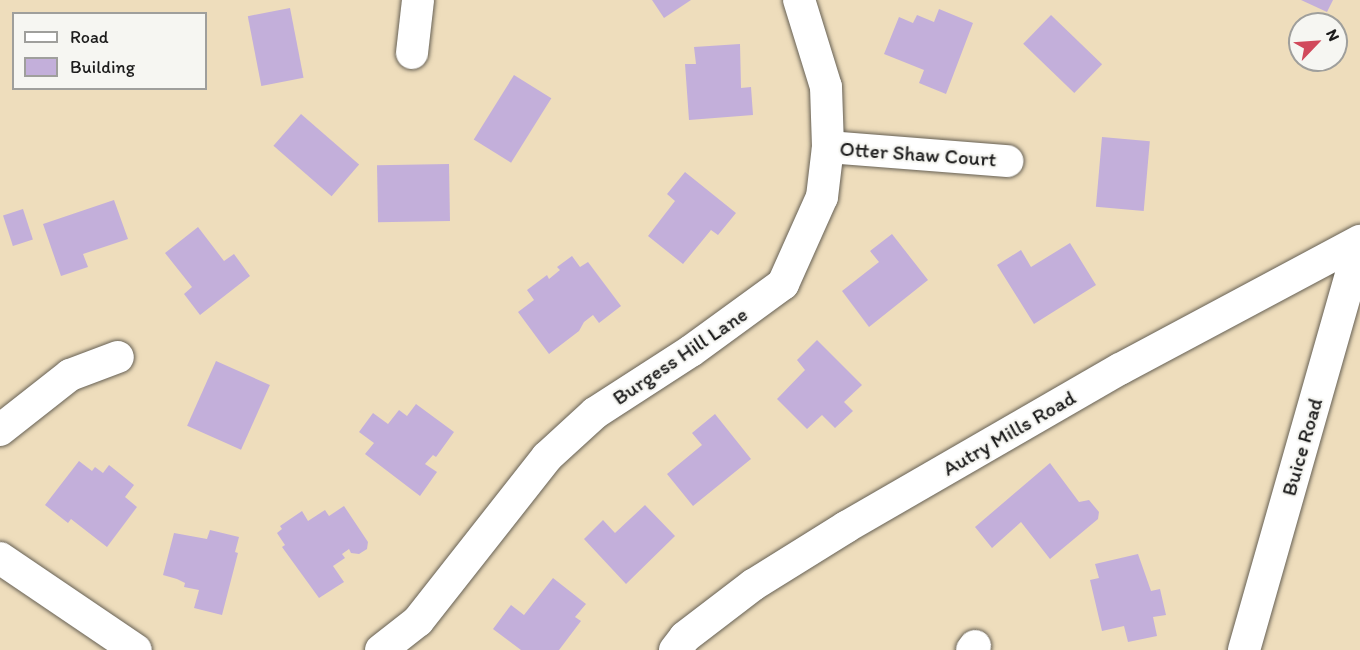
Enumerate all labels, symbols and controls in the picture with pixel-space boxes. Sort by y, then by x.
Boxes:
legend [12,12,207,90]
north arrow [1288,12,1348,72]
text: Road [70,26,109,48]
text: N [1322,26,1344,44]
text: Building [70,56,135,78]
street label: Otter Shaw Court [838,136,998,172]
street label: Burgess Hill Lane [608,301,752,411]
street label: Autry Mills Road [938,385,1080,481]
street label: Buice Road [1276,395,1328,499]

